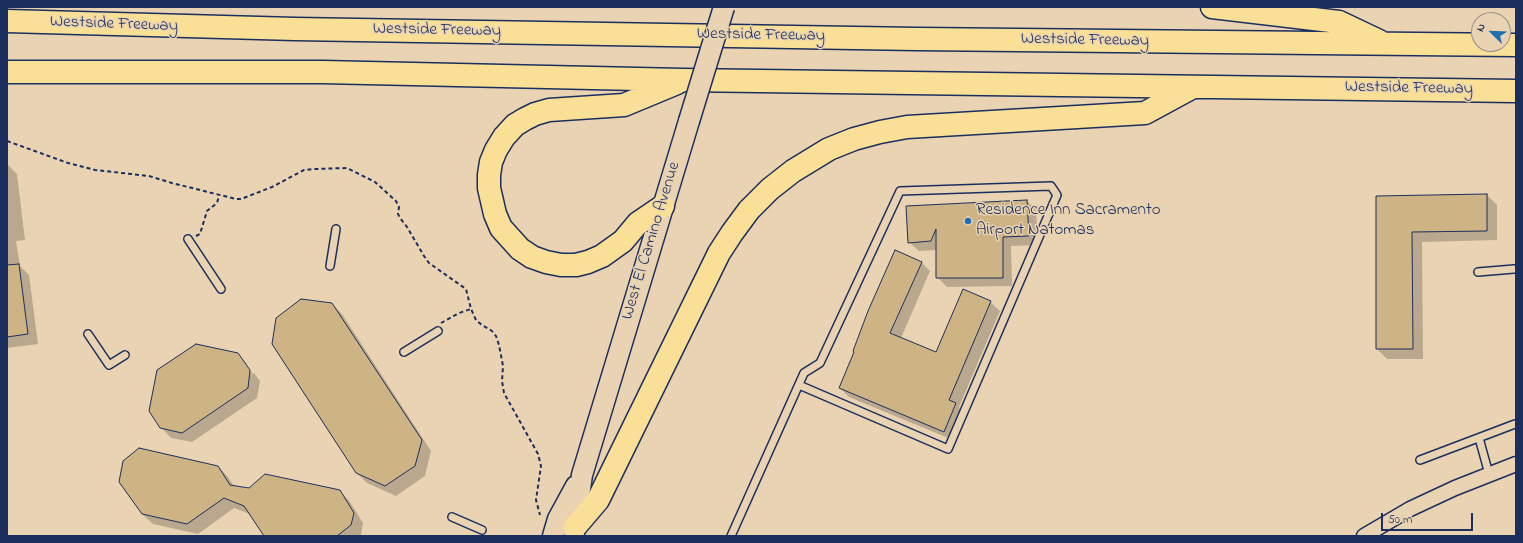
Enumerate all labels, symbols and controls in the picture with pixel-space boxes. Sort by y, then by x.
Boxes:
north arrow [1471,12,1511,52]
street label: Westside Freeway [50,13,178,37]
street label: Westside Freeway [373,20,501,42]
text: N [1472,21,1490,34]
street label: Westside Freeway [697,25,825,47]
street label: Westside Freeway [1021,30,1149,52]
street label: Westside Freeway [1345,78,1473,100]
street label: West El Camino Avenue [618,160,686,322]
place label: Residence Inn Sacramento Airport Natomas [976,201,1161,241]
marker: Residence Inn Sacramento Airport Natomas [963,216,973,226]
scale bar [1383,505,1475,531]
text: 50 m [1388,511,1412,529]

